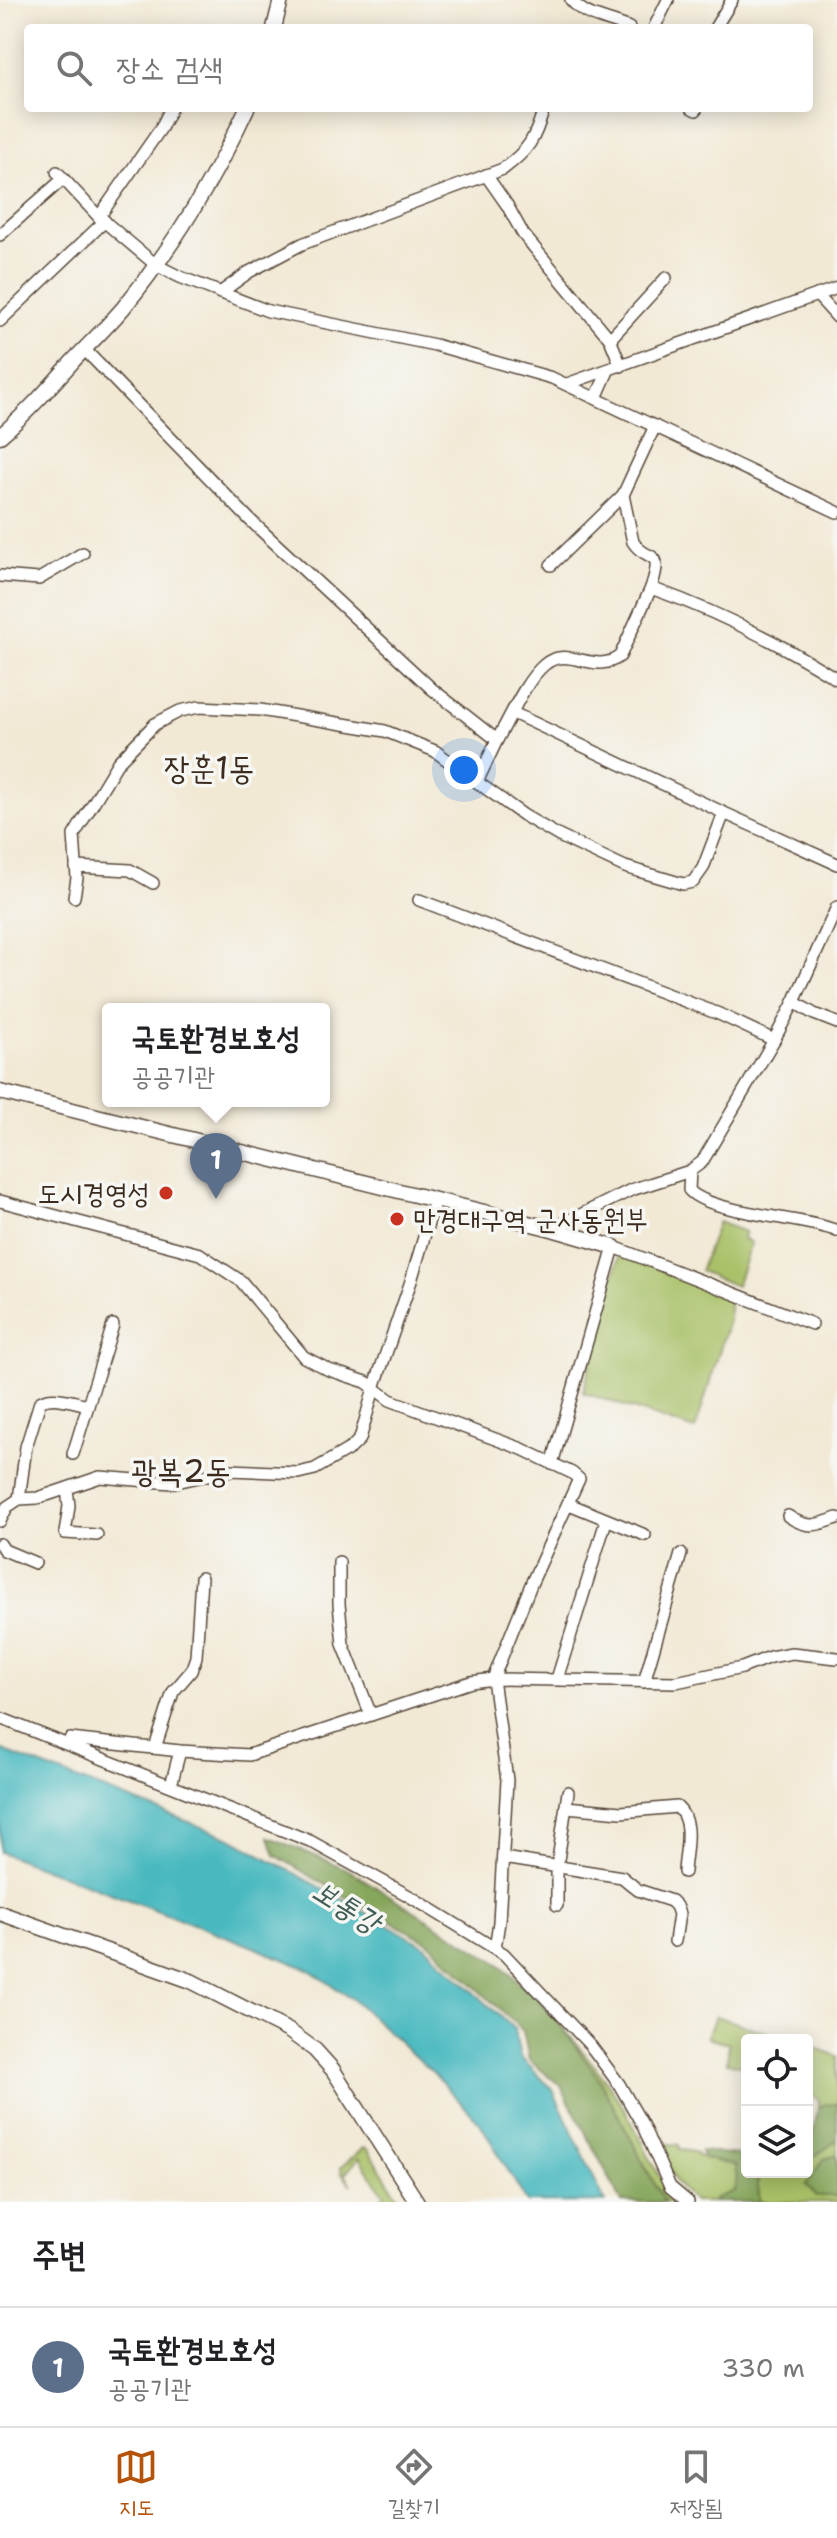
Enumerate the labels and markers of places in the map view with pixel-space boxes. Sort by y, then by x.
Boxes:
pin: 1 [190,1133,242,1199]
place label: 도시경영성 [37,1174,150,1212]
marker: 도시경영성 [157,1184,175,1202]
place label: 만경대구역 군사동원부 [413,1200,648,1238]
marker: 만경대구역 군사동원부 [388,1210,406,1228]

